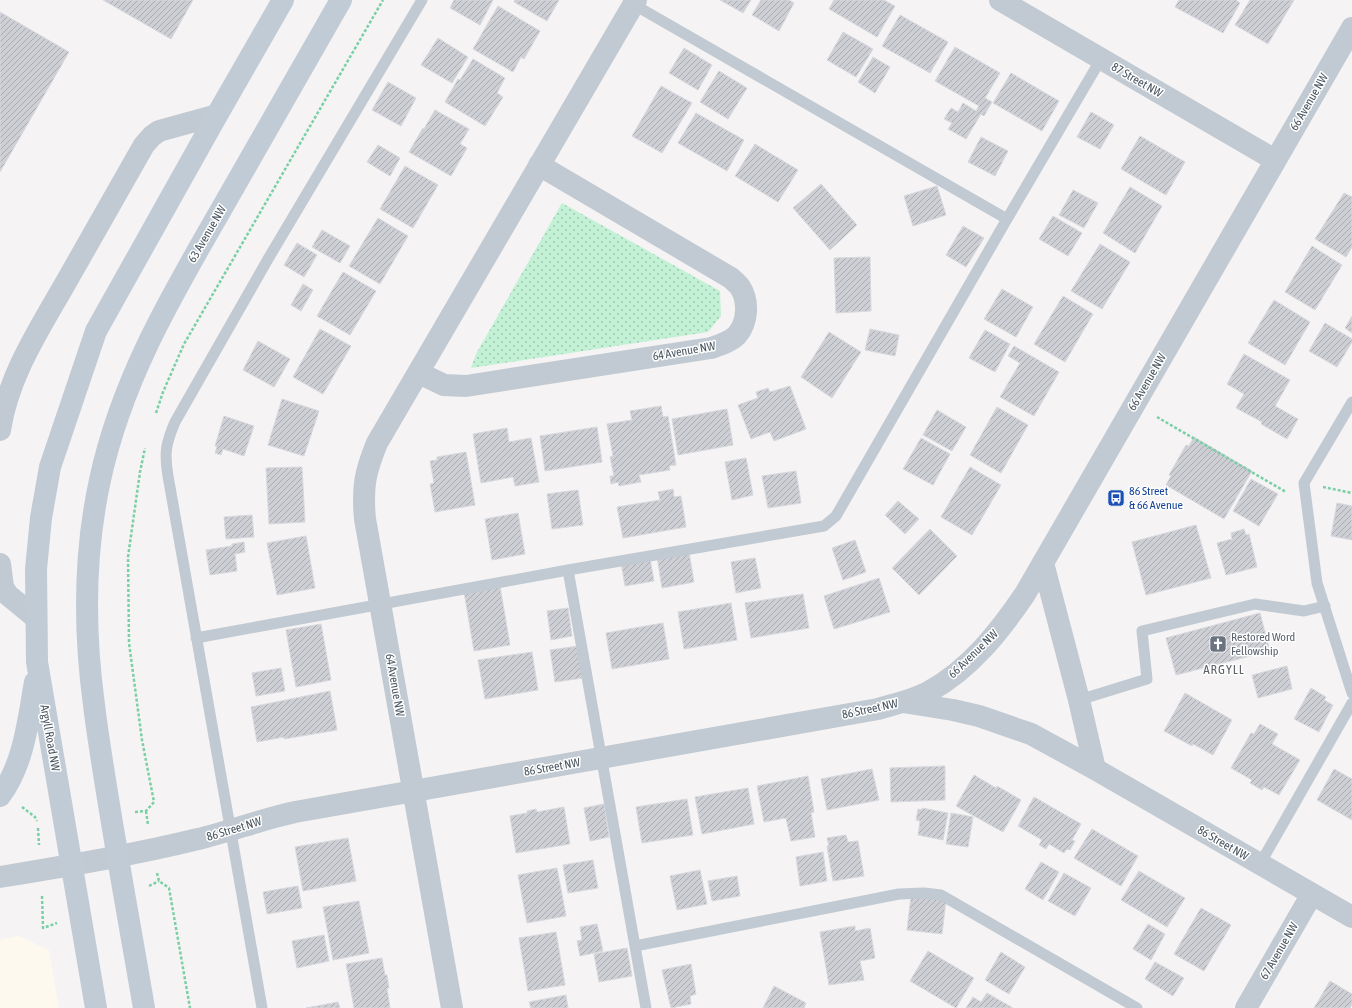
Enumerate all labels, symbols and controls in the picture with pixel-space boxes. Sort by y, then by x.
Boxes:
street label: 87 Street NW [1109,60,1165,100]
street label: 66 Avenue NW [1287,71,1331,133]
street label: 63 Avenue NW [185,203,229,265]
street label: 64 Avenue NW [651,339,717,363]
street label: 66 Avenue NW [1125,351,1169,413]
place label: 86 Street & 66 Avenue [1129,484,1183,512]
bus stop icon: 86 Street & 66 Avenue [1106,488,1126,508]
street label: 66 Avenue NW [945,627,1001,681]
place label: Restored Word Fellowship [1231,630,1295,658]
church icon: Restored Word Fellowship [1208,634,1228,654]
street label: 64 Avenue NW [383,652,407,718]
district label: ARGYLL [1203,662,1245,677]
street label: 86 Street NW [841,696,899,722]
street label: Argyll Road NW [37,704,63,773]
street label: 86 Street NW [523,755,581,779]
street label: 86 Street NW [205,814,263,844]
street label: 86 Street NW [1195,823,1251,863]
street label: 67 Avenue NW [1257,920,1301,982]

